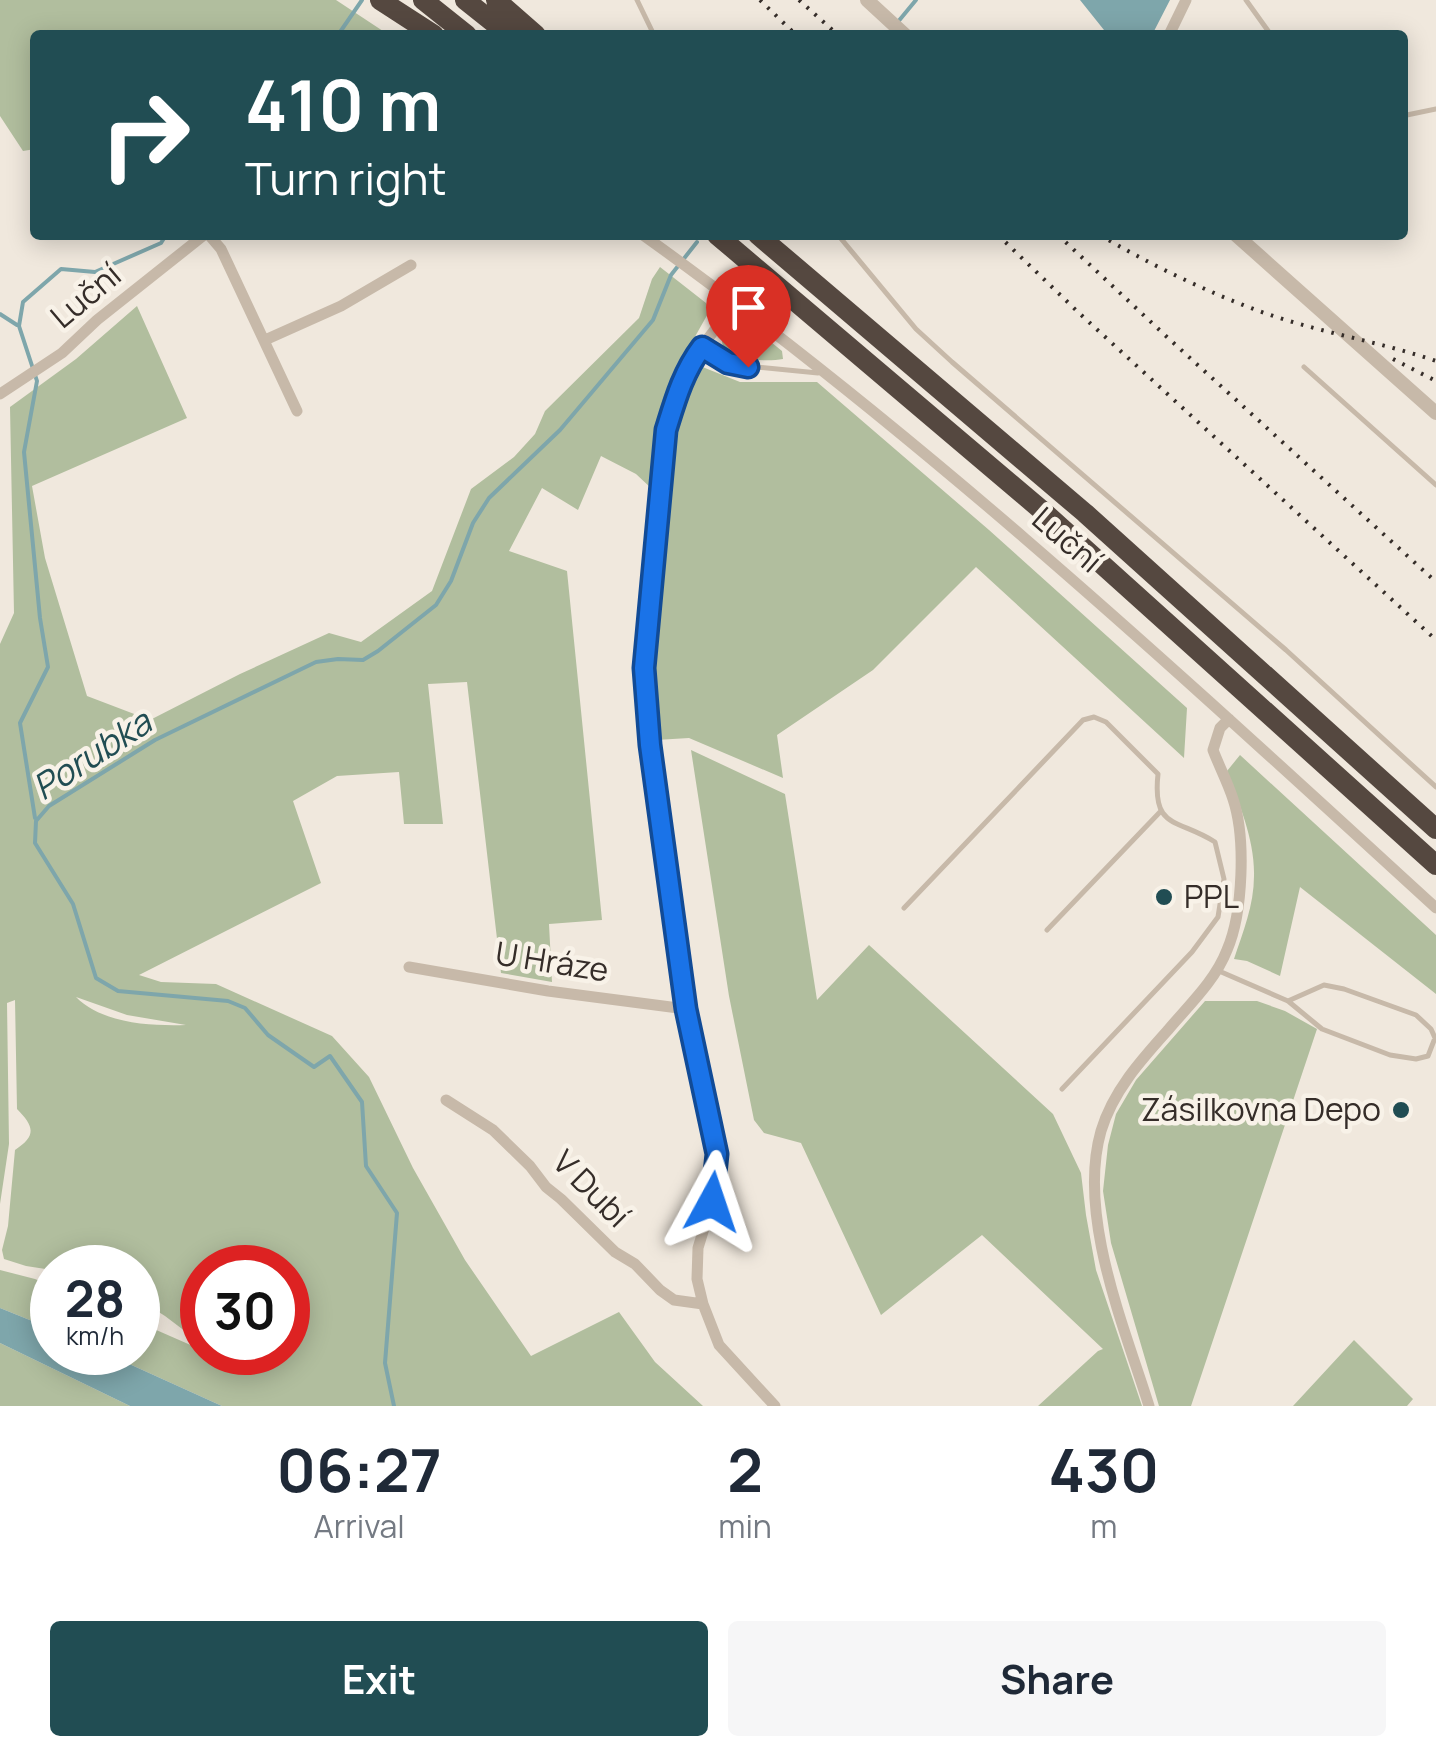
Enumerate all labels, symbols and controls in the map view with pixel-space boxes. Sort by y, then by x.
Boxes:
text: 410 m [245,56,441,152]
icon: right [80,70,210,200]
text: Turn right [245,147,446,209]
street label: Luční [41,253,130,338]
pin [706,265,791,368]
icon: arrive [721,280,776,335]
street label: Luční [1023,497,1112,582]
water label: Porubka [23,697,161,810]
place label: PPL [1184,874,1239,918]
marker: PPL [1153,886,1175,908]
street label: U Hráze [493,930,612,992]
place label: Zásilkovna Depo [1141,1087,1381,1131]
marker: Zásilkovna Depo [1390,1099,1412,1121]
street label: V Dubí [543,1140,640,1237]
position arrow [660,1150,764,1254]
speed limit sign: 30 [180,1245,310,1375]
text: 28 [65,1264,125,1332]
text: km/h [66,1318,124,1353]
text: 06:27 [277,1428,442,1510]
text: 2 [727,1428,763,1510]
text: 430 [1048,1428,1159,1510]
text: Arrival [313,1504,405,1548]
text: min [718,1504,772,1548]
text: m [1090,1504,1117,1548]
button: Exit [50,1621,708,1736]
button: Share [728,1621,1386,1736]

